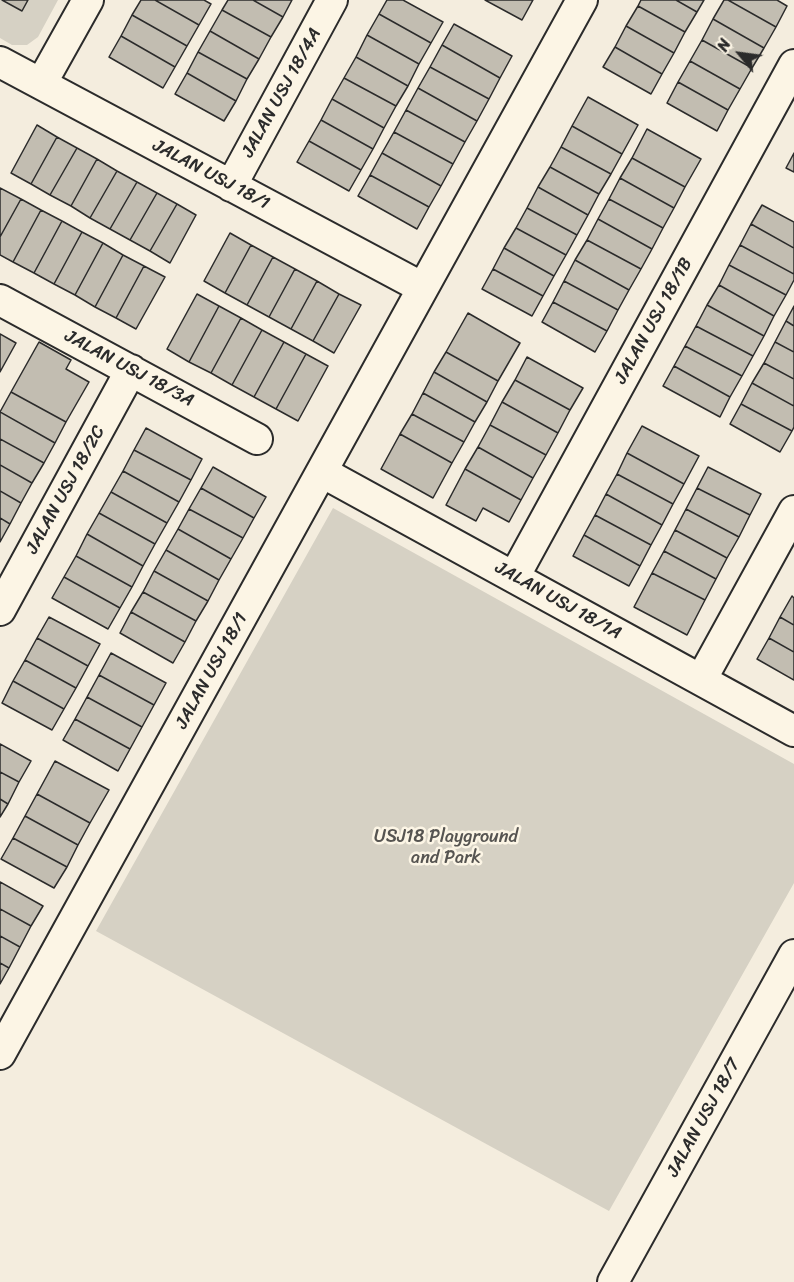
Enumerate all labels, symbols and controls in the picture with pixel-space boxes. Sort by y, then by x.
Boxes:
north arrow [710,24,770,84]
street label: JALAN USJ 18/4A [238,25,326,161]
text: N [708,33,739,57]
street label: JALAN USJ 18/1 [149,135,273,215]
street label: JALAN USJ 18/1B [610,254,698,388]
street label: JALAN USJ 18/3A [61,326,197,412]
street label: JALAN USJ 18/2C [22,422,110,558]
street label: JALAN USJ 18/1A [491,557,625,645]
street label: JALAN USJ 18/1 [171,609,253,733]
park label: USJ18 Playground and Park [374,826,518,868]
street label: JALAN USJ 18/7 [663,1055,745,1181]

